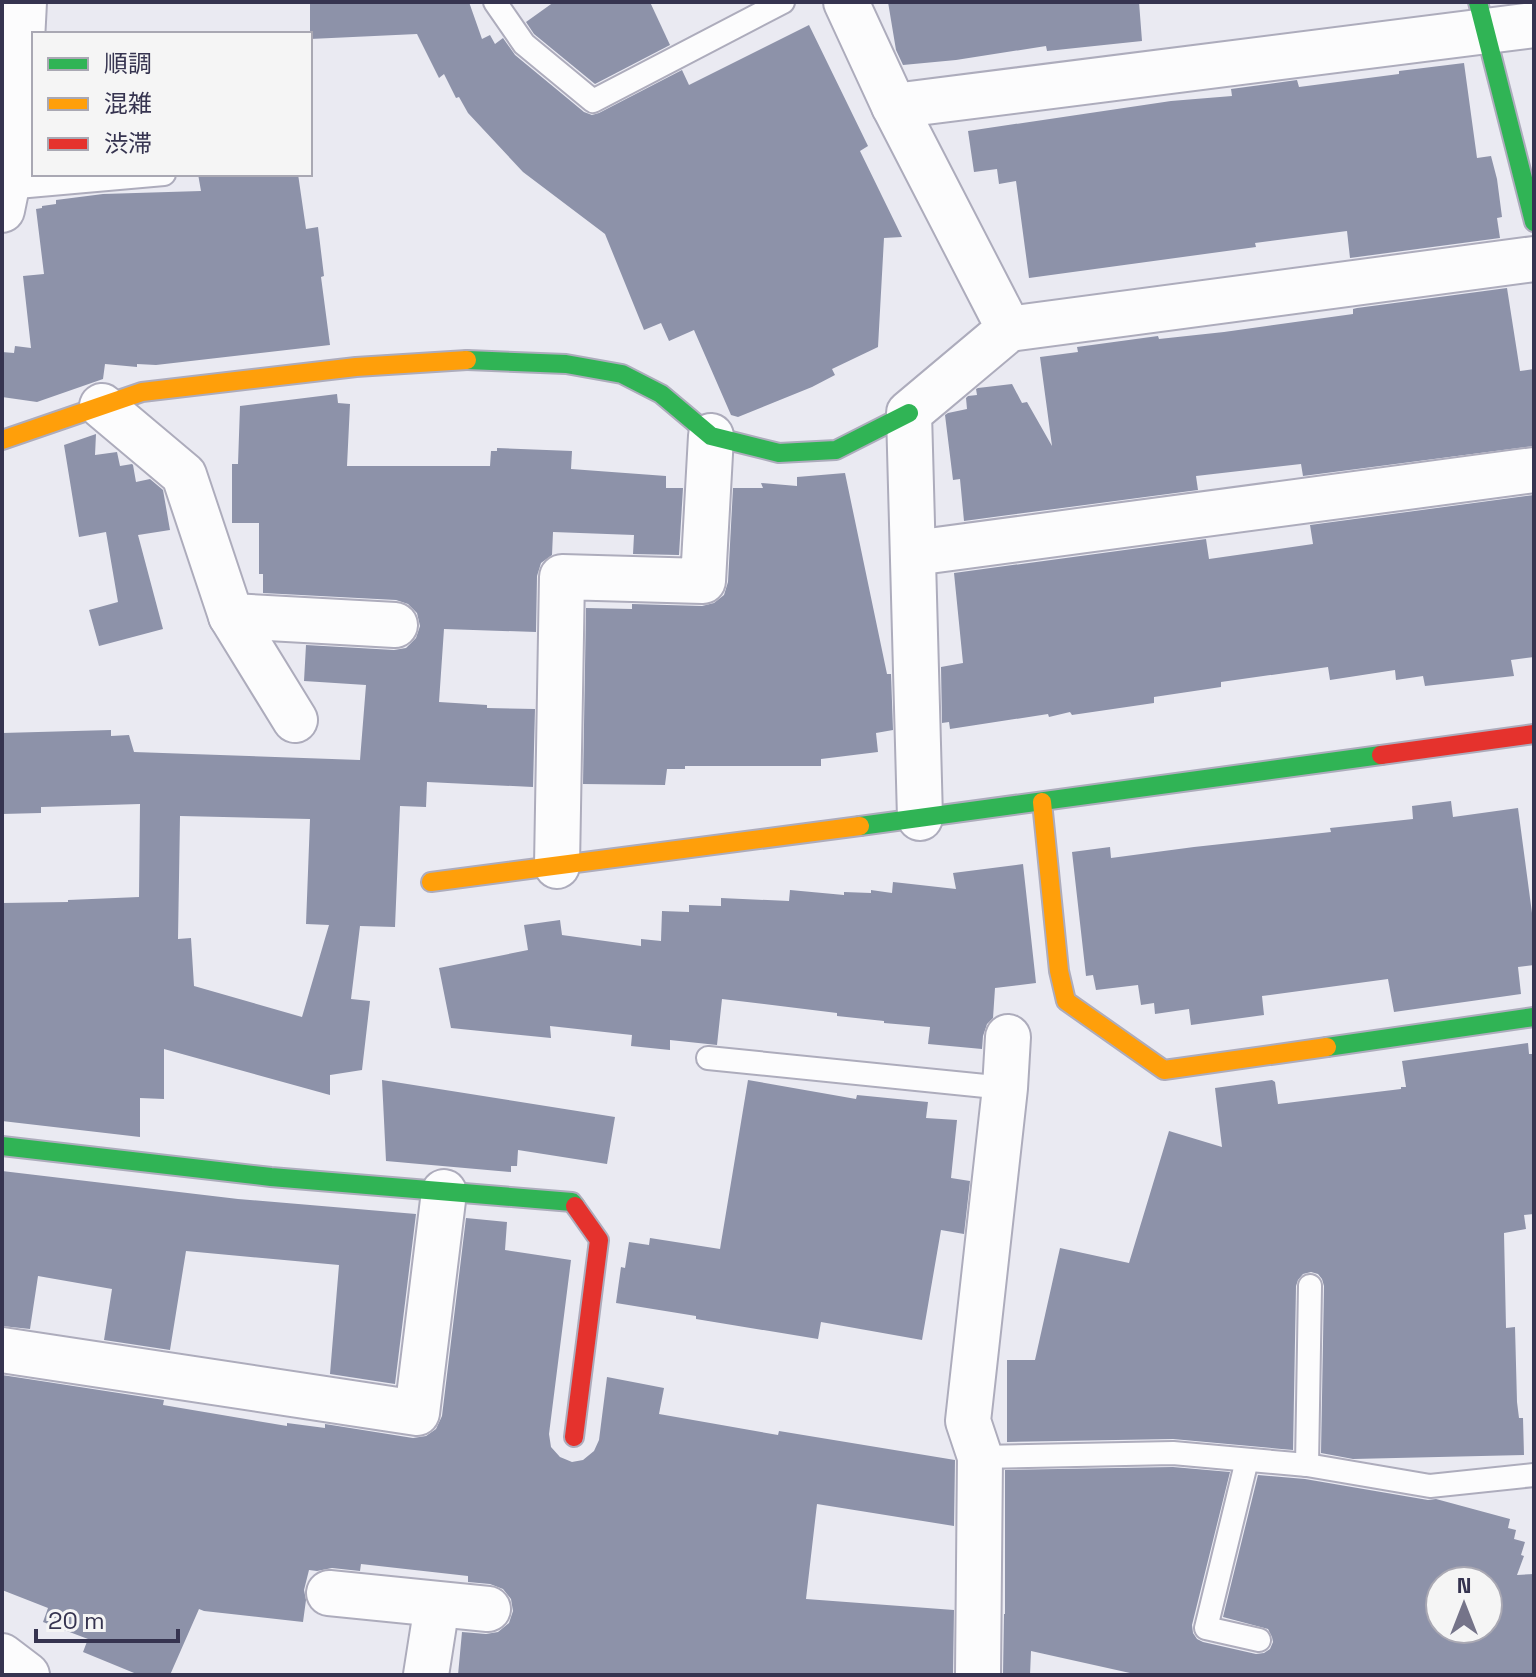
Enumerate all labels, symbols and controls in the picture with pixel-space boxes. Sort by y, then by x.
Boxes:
legend [32,32,312,176]
text: 順調 [104,48,152,79]
text: 混雑 [104,88,152,119]
text: 渋滞 [104,128,152,159]
north arrow [1424,1565,1504,1645]
text: N [1457,1571,1471,1599]
scale bar [36,1593,178,1643]
text: 20 m [48,1605,105,1636]

